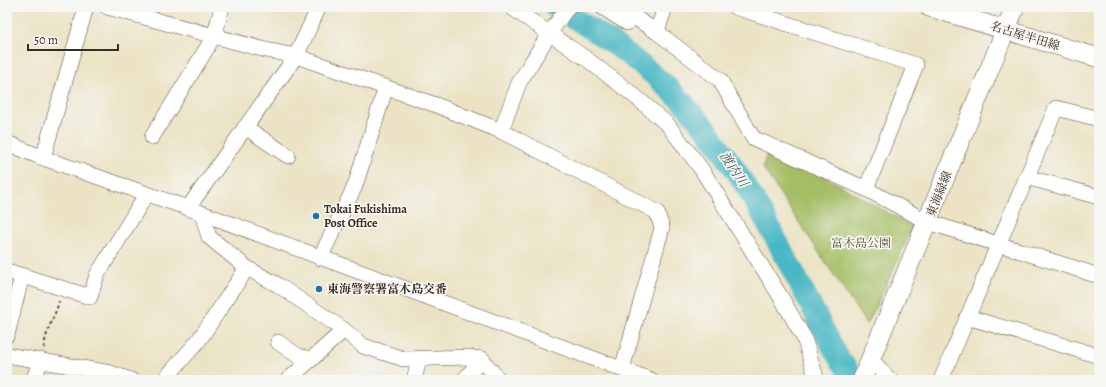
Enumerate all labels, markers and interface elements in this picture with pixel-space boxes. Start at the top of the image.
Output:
street label: 名古屋半田線 [988,18,1062,54]
scale bar [28,26,118,52]
text: 50 m [34,32,58,48]
water label: 渡内川 [716,148,753,192]
street label: 東海緑線 [923,169,955,219]
place label: Tokai Fukishima Post Office [324,201,407,231]
marker: Tokai Fukishima Post Office [311,211,321,221]
park label: 富木島公園 [831,235,891,251]
place label: 東海警察署富木島交番 [327,281,447,297]
marker: 東海警察署富木島交番 [314,284,324,294]

